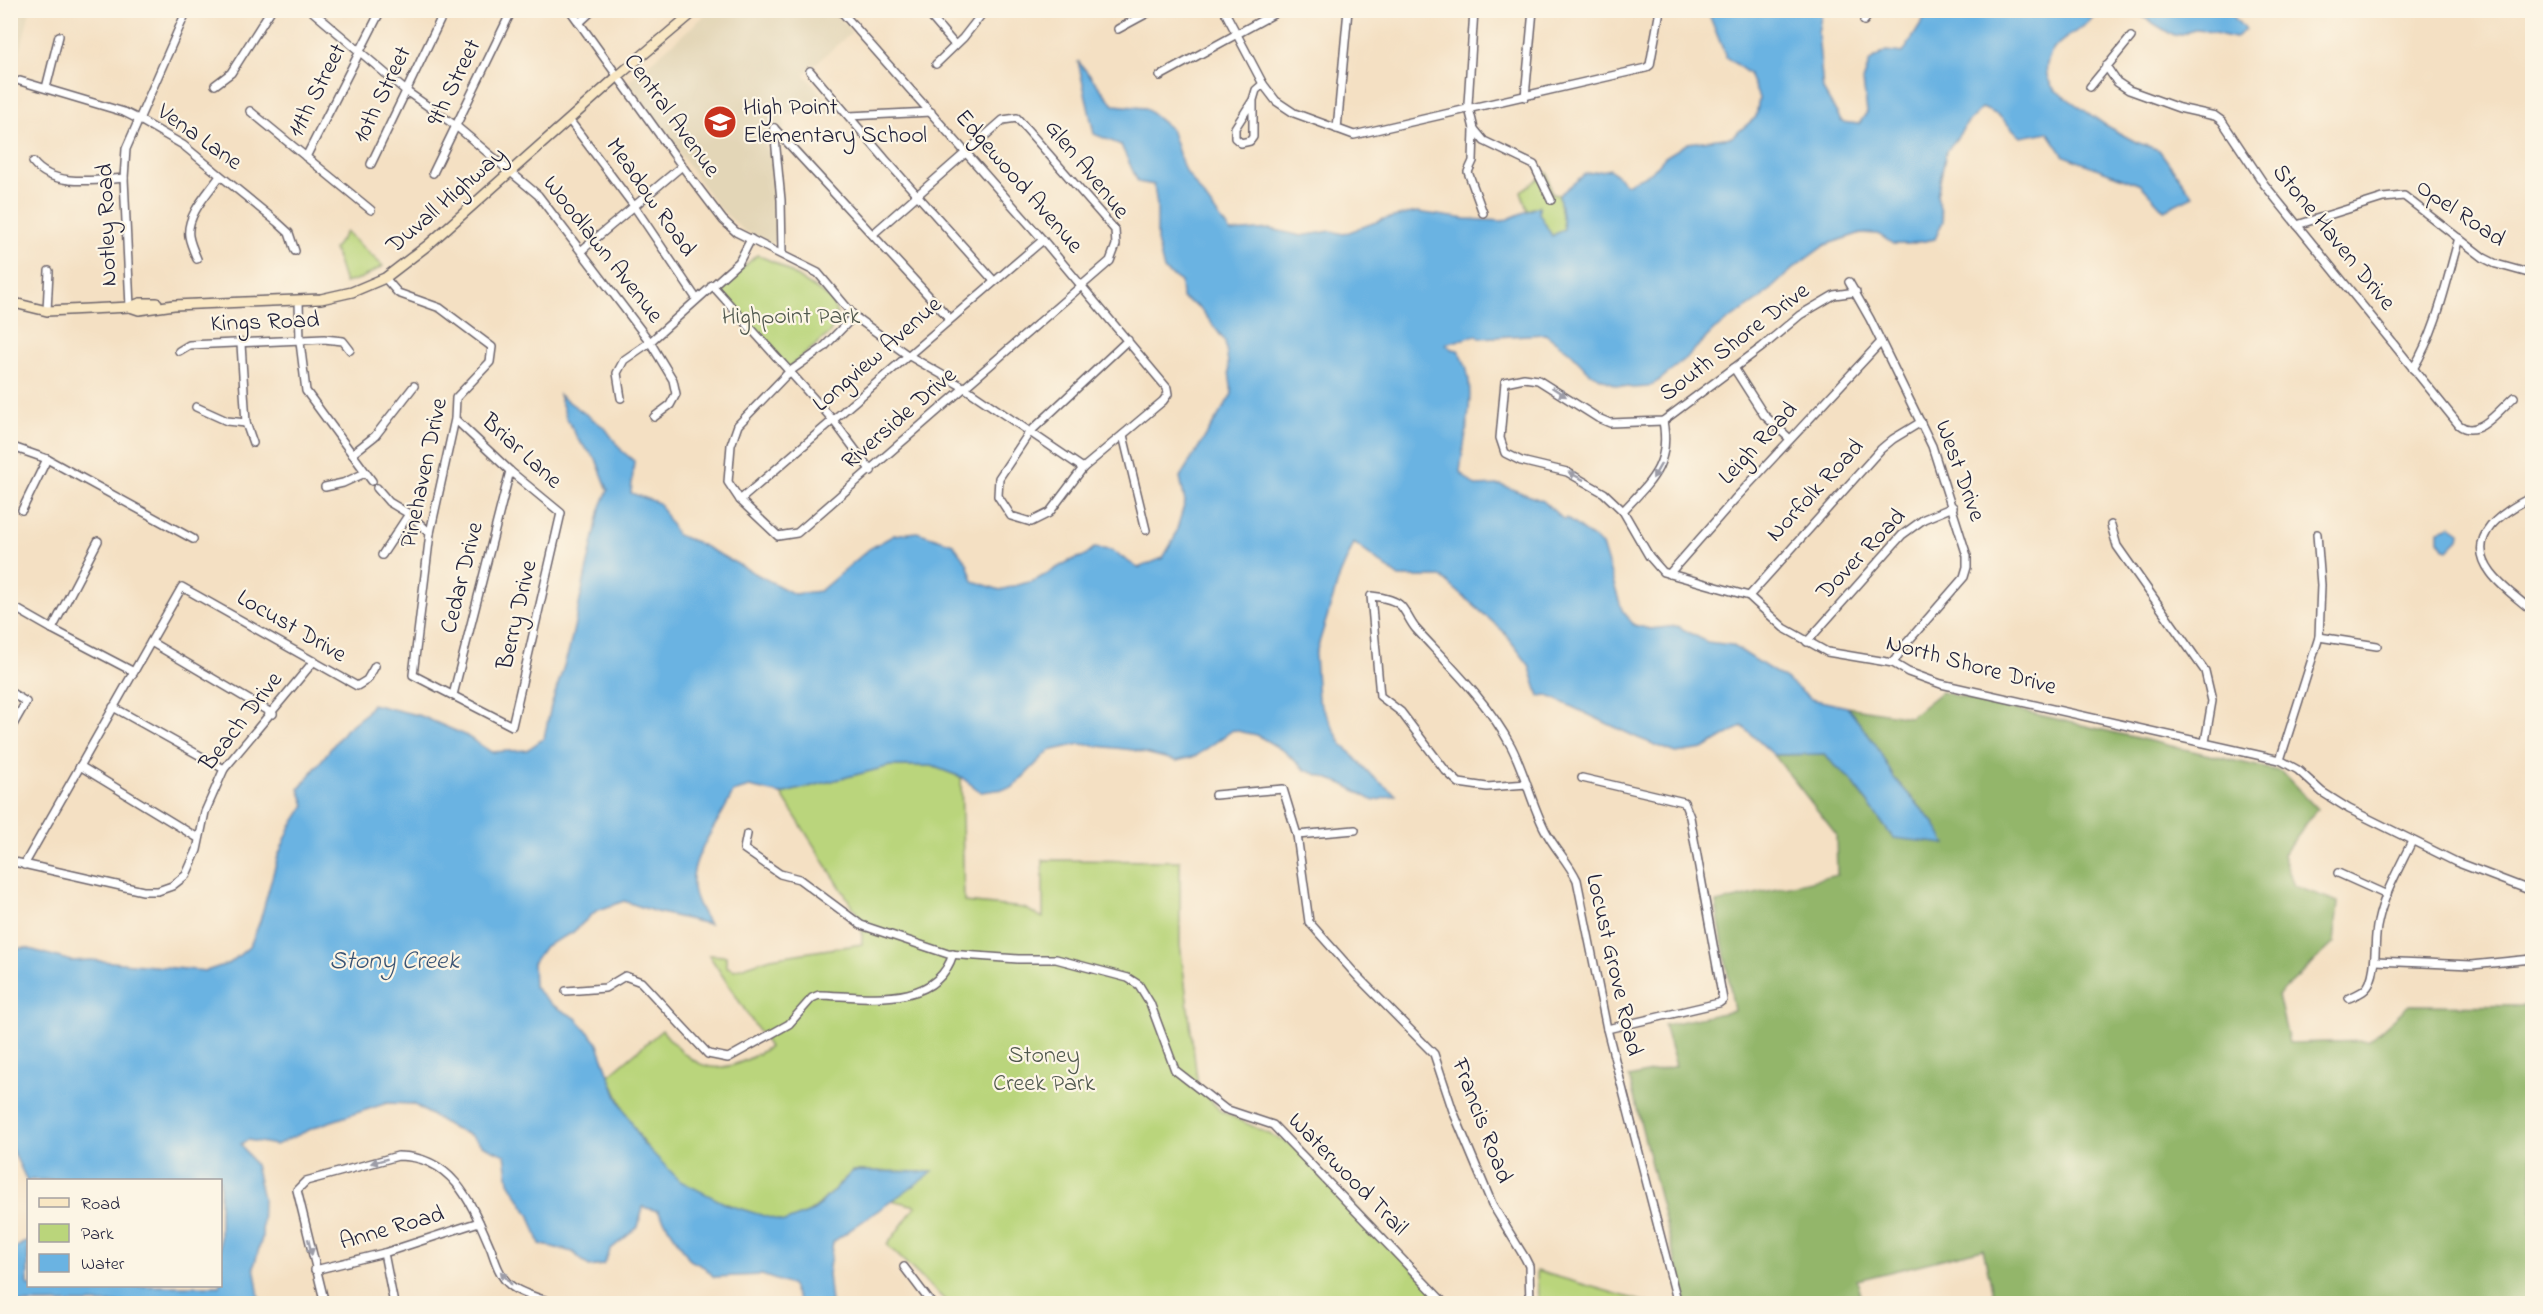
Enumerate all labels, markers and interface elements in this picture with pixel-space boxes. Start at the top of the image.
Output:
street label: 9th Street [419,33,491,133]
street label: 11th Street [279,38,357,144]
street label: 10th Street [344,41,422,149]
street label: Central Avenue [614,47,728,186]
place label: High Point Elementary School [743,91,927,155]
street label: Vena Lane [148,95,249,180]
street label: Edgewood Avenue [945,102,1091,262]
school or university icon: High Point Elementary School [702,104,738,140]
street label: Glen Avenue [1035,113,1137,228]
street label: Meadow Road [596,131,704,265]
street label: Duvall Highway [378,139,515,265]
street label: Stone Haven Drive [2263,157,2403,319]
street label: Notley Road [88,162,129,287]
street label: Woodlawn Avenue [533,169,671,332]
street label: Opel Road [2408,171,2512,257]
street label: South Shore Drive [1652,275,1818,411]
street label: Longview Avenue [805,289,951,421]
park label: Highpoint Park [722,300,861,335]
street label: Kings Road [210,304,321,342]
street label: Riverside Drive [835,359,965,479]
one-way arrow [1551,387,1567,398]
street label: Leigh Road [1711,394,1807,494]
street label: Pinehaven Drive [392,395,458,551]
street label: Briar Lane [472,405,570,498]
street label: West Drive [1924,415,1994,527]
street label: Norfolk Road [1759,431,1874,551]
one-way arrow [1652,463,1662,480]
one-way arrow [1568,472,1585,481]
street label: Dover Road [1808,501,1915,610]
street label: Cedar Drive [432,518,494,638]
street label: Berry Drive [488,557,549,674]
street label: Locust Drive [229,581,353,673]
street label: North Shore Drive [1882,626,2060,706]
street label: Beach Drive [191,665,292,780]
street label: Locust Grove Road [1575,871,1651,1060]
water label: Stony Creek [329,943,460,981]
park label: Stoney Creek Park [993,1039,1095,1102]
street label: Francis Road [1441,1053,1521,1189]
street label: Waterwood Trail [1279,1105,1415,1245]
one-way arrow [370,1156,388,1166]
legend [27,1179,222,1287]
text: Road [81,1192,120,1218]
street label: Anne Road [336,1197,449,1261]
text: Park [81,1222,114,1248]
one-way arrow [306,1238,315,1257]
text: Water [81,1252,125,1278]
one-way arrow [500,1270,513,1286]

